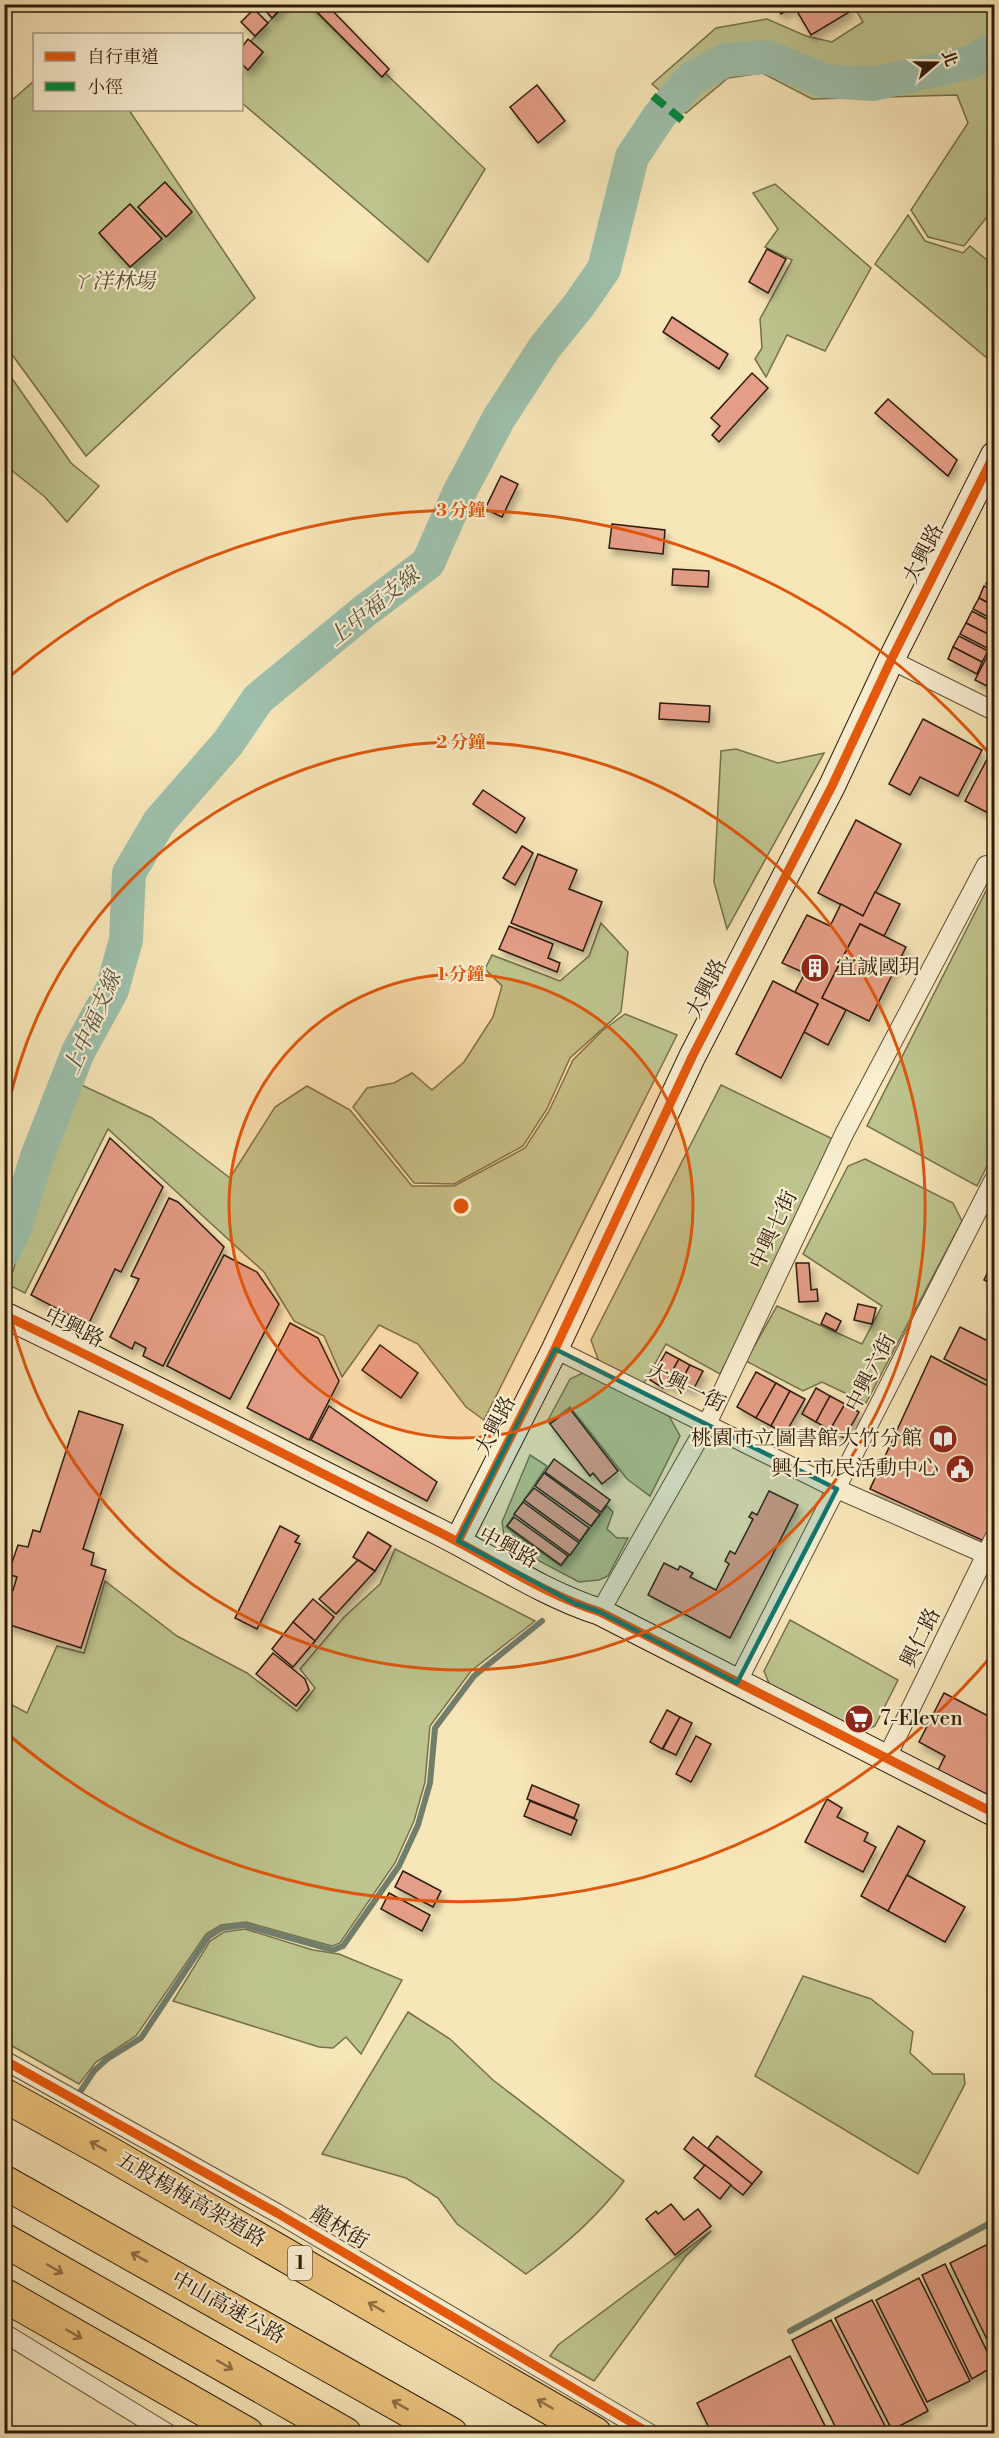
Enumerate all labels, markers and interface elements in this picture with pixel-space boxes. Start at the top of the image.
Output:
legend [33,33,243,111]
north arrow [906,33,966,93]
text: 自行車道 [87,46,159,69]
text: 北 [937,47,961,69]
text: 小徑 [87,76,123,99]
park label: ㄚ洋林場 [71,269,157,295]
text: 3 分鐘 [436,499,486,522]
street label: 大興路 [898,520,950,588]
water label: 上中福支線 [323,561,427,652]
text: 2 分鐘 [436,731,486,754]
building icon: 宜誠國玥 [799,952,831,984]
street label: 大興路 [681,955,733,1023]
place label: 宜誠國玥 [836,955,920,981]
text: 1 分鐘 [437,963,485,986]
water label: 上中福支線 [58,965,129,1079]
street label: 中興七街 [744,1186,804,1274]
centre of rings [451,1196,471,1216]
street label: 中興路 [40,1303,108,1353]
street label: 中興六街 [840,1330,902,1416]
street label: 大興一街 [643,1358,729,1418]
street label: 大興路 [470,1392,522,1460]
library icon: 桃園市立圖書館大竹分館 [927,1423,959,1455]
place label: 桃園市立圖書館大竹分館 [691,1426,922,1452]
public building icon: 興仁市民活動中心 [944,1453,976,1485]
place label: 興仁市民活動中心 [771,1456,939,1482]
street label: 中興路 [474,1522,542,1574]
street label: 興仁路 [896,1604,946,1672]
supermarket icon: 7-Eleven [843,1703,875,1735]
place label: 7-Eleven [880,1706,963,1732]
one-way arrow [89,2140,107,2151]
street label: 五股楊梅高架道路 [112,2147,270,2253]
street label: 龍林街 [305,2201,373,2255]
road number: 1 [288,2246,312,2280]
one-way arrow [131,2251,148,2263]
one-way arrow [46,2264,64,2275]
street label: 中山高速公路 [167,2266,289,2350]
one-way arrow [368,2300,385,2312]
one-way arrow [64,2329,82,2340]
one-way arrow [216,2359,233,2371]
one-way arrow [536,2398,554,2409]
one-way arrow [392,2399,409,2411]

